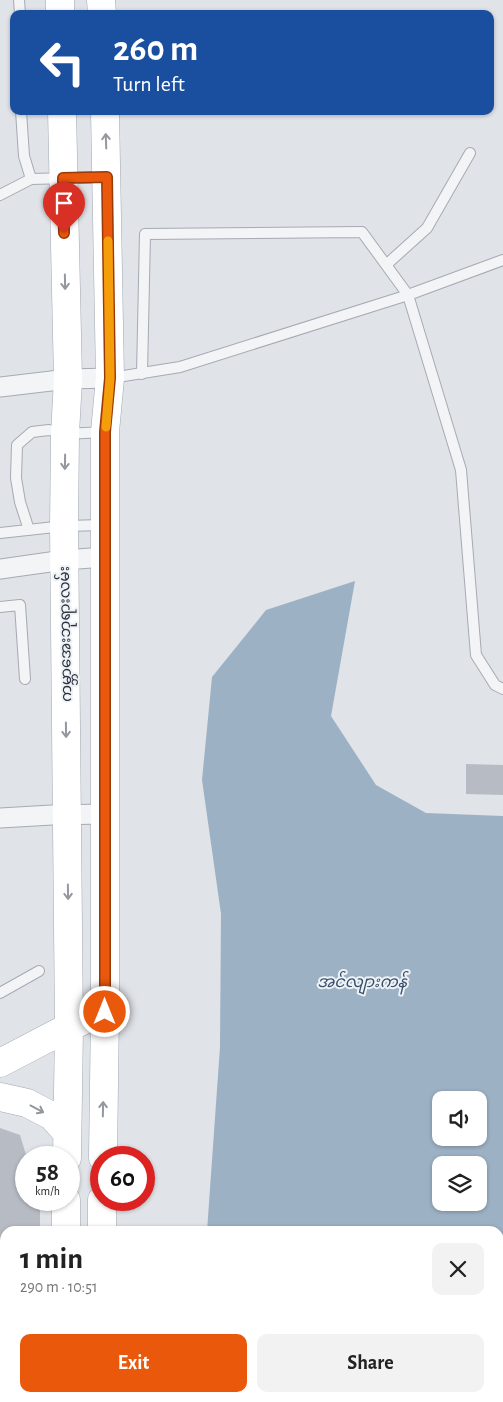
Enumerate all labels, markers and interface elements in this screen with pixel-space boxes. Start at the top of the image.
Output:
icon: left [30,30,95,95]
text: 260 m [113,32,198,67]
text: Turn left [113,73,185,95]
one-way arrow [101,133,110,149]
pin [43,182,85,233]
icon: arrive [50,189,78,217]
one-way arrow [60,274,70,290]
one-way arrow [60,454,69,470]
street label: ကမ္ဘာအေးဘုရားလမ်း [54,566,78,702]
one-way arrow [61,722,71,738]
one-way arrow [63,884,73,900]
water label: အင်လျားကန် [317,970,409,995]
position arrow [78,985,130,1037]
map controls [432,1091,487,1211]
button: sound [432,1091,487,1146]
one-way arrow [99,1101,108,1117]
one-way arrow [29,1105,44,1114]
speed limit sign: 60 [90,1146,155,1211]
button: layers [432,1156,487,1211]
text: 58 [36,1160,59,1185]
text: km/h [35,1185,60,1197]
button: close [432,1243,484,1295]
text: 1 min [20,1244,83,1274]
text: 290 m · 10:51 [20,1279,97,1295]
button: Exit [20,1334,247,1392]
button: Share [257,1334,484,1392]

